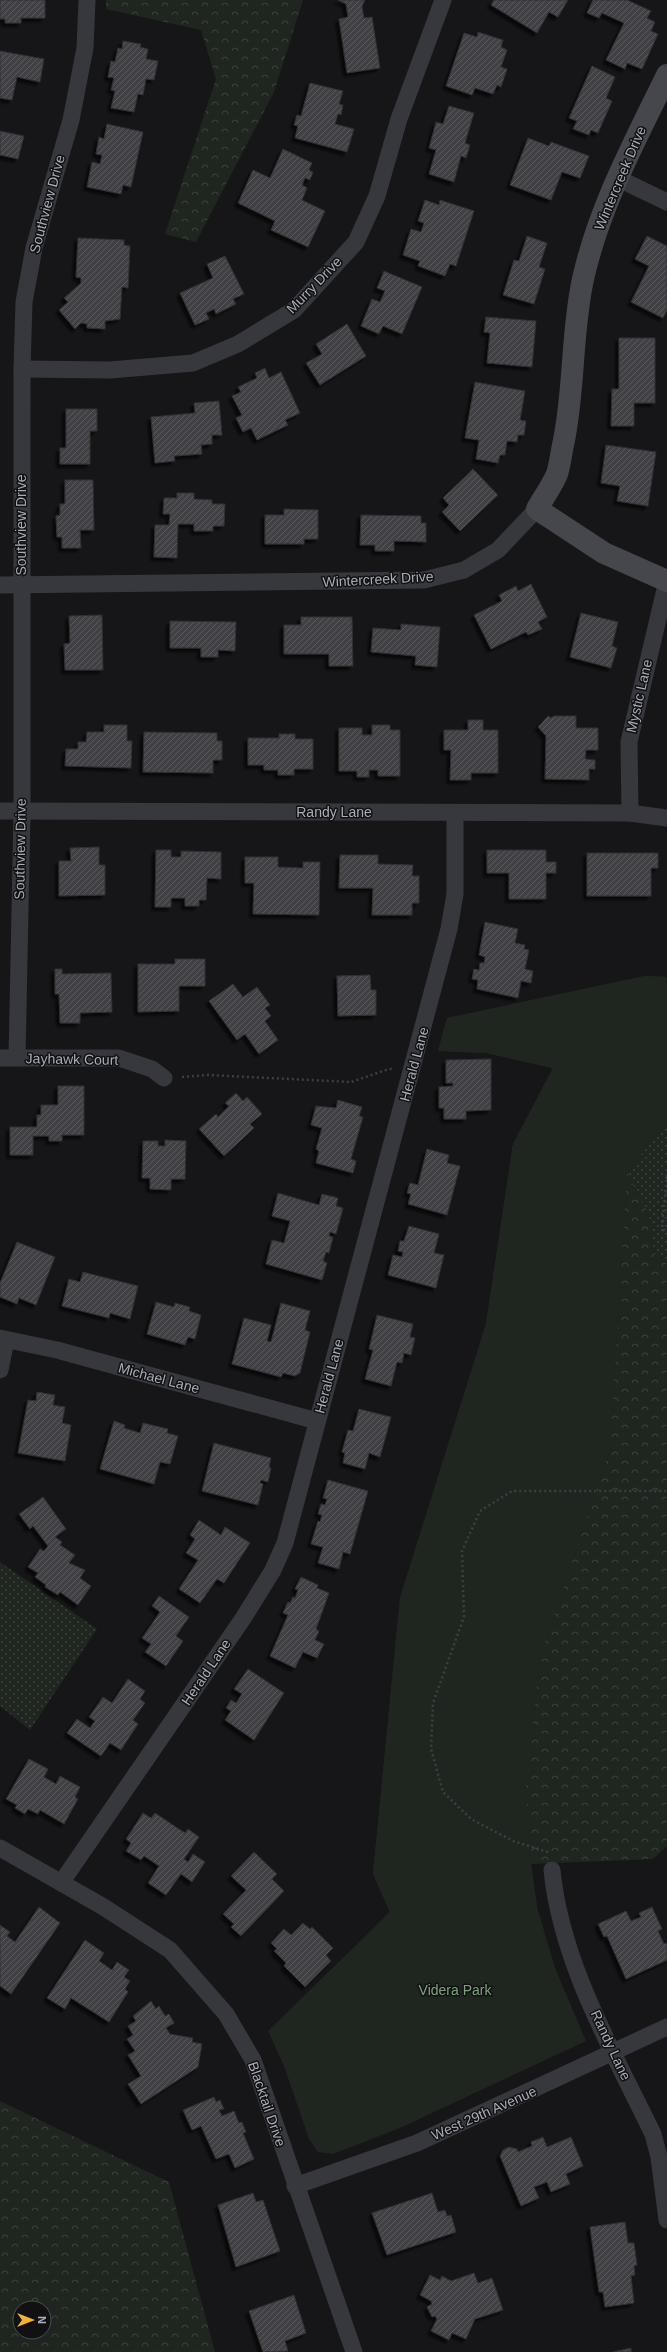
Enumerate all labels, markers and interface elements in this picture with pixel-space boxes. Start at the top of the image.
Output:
street label: Wintercreek Drive [591,123,649,232]
street label: Southview Drive [26,153,68,255]
street label: Murry Drive [283,253,345,317]
street label: Southview Drive [13,474,29,576]
street label: Wintercreek Drive [322,568,434,590]
street label: Mystic Lane [623,658,655,734]
street label: Southview Drive [11,798,29,900]
street label: Randy Lane [296,804,372,820]
street label: Herald Lane [396,1025,432,1103]
street label: Jayhawk Court [26,1050,119,1068]
street label: Herald Lane [311,1337,347,1415]
street label: Michael Lane [117,1359,201,1397]
street label: Herald Lane [178,1636,234,1708]
park label: Videra Park [419,1982,492,1998]
street label: Randy Lane [588,2007,634,2083]
street label: Blacktail Drive [245,2059,289,2149]
street label: West 29th Avenue [429,2083,539,2143]
north arrow [12,2300,52,2340]
text: N [36,2316,48,2324]

